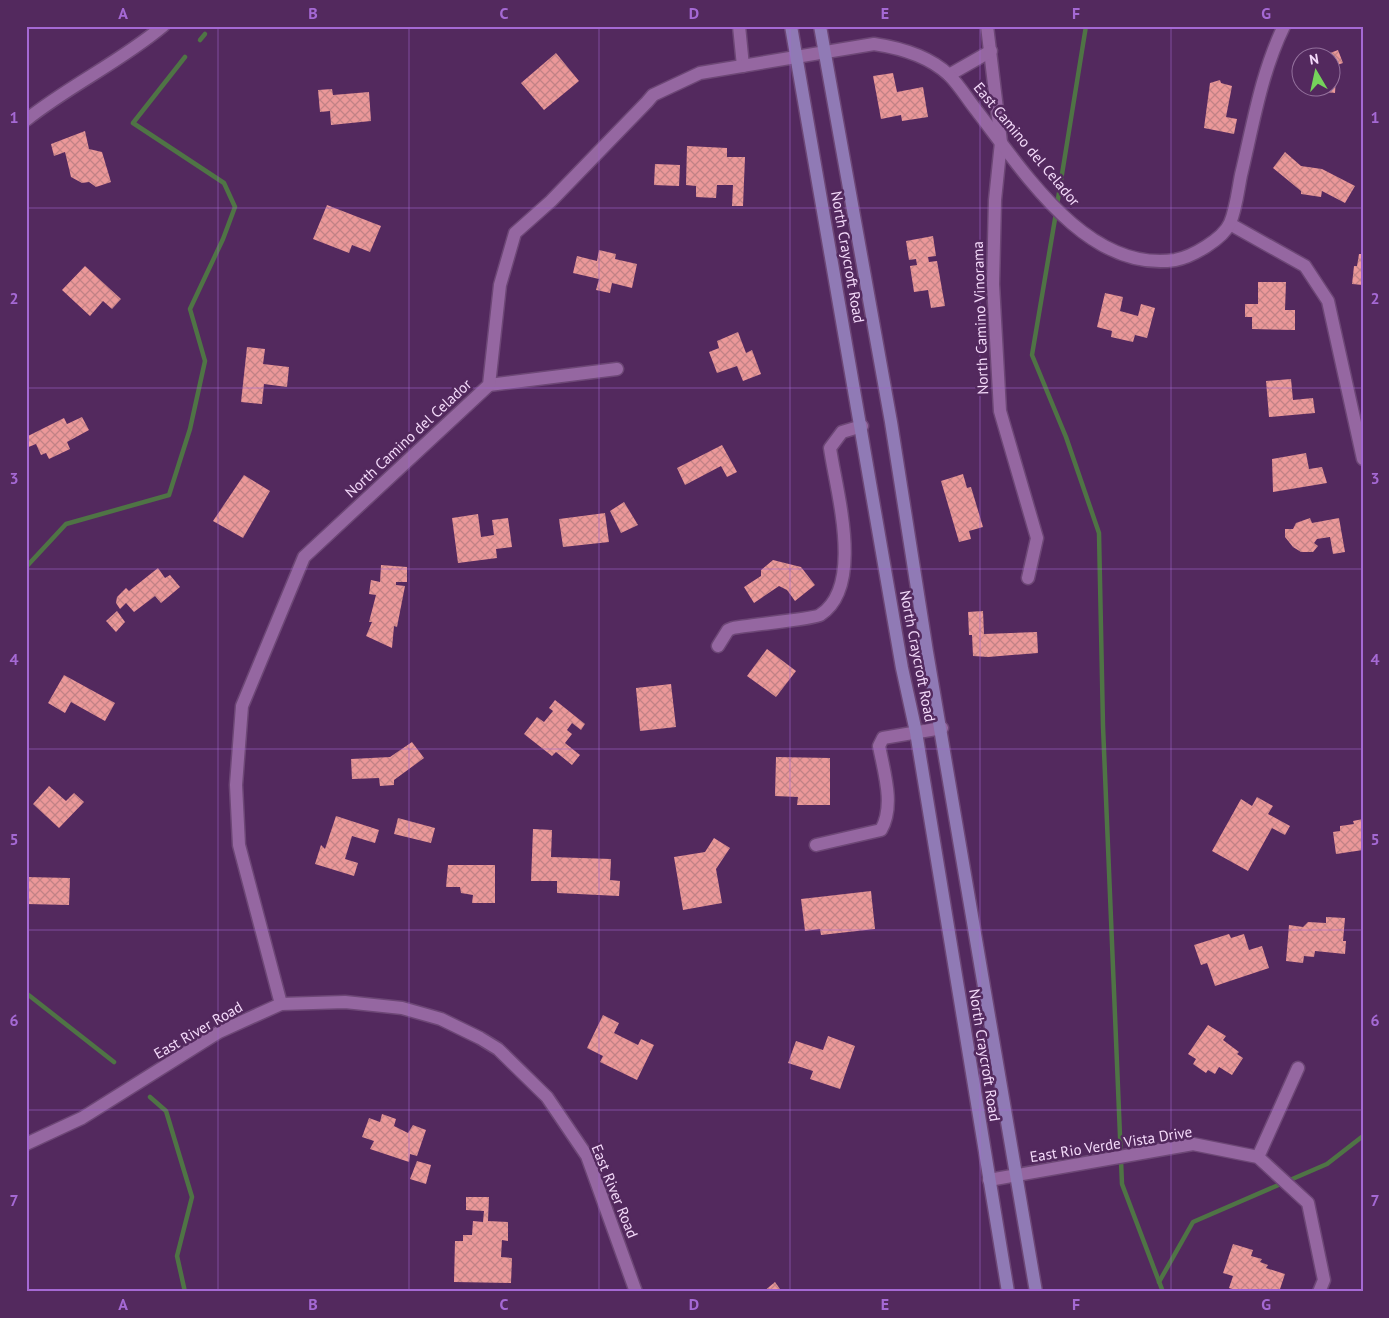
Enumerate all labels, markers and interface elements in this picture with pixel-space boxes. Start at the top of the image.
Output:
text: A [118,3,128,23]
text: B [308,3,318,23]
text: C [500,3,509,23]
text: D [689,3,699,23]
text: E [881,3,889,23]
text: F [1072,3,1080,23]
text: G [1261,3,1271,23]
north arrow [1292,48,1342,98]
text: N [1308,50,1320,69]
street label: East Camino del Celador [970,78,1084,210]
text: 1 [9,107,19,127]
text: 1 [1370,107,1380,127]
street label: North Craycroft Road [827,189,869,325]
street label: North Camino Vinorama [968,241,992,395]
text: 2 [9,288,19,308]
text: 2 [1370,288,1380,308]
street label: North Camino del Celador [341,374,475,502]
text: 3 [9,468,19,488]
text: 3 [1370,468,1380,488]
street label: North Craycroft Road [896,589,940,723]
text: 4 [9,649,19,669]
text: 4 [1370,649,1380,669]
text: 5 [9,829,19,849]
text: 5 [1370,829,1380,849]
street label: North Craycroft Road [965,987,1005,1123]
street label: East River Road [150,997,246,1063]
text: 6 [9,1010,19,1030]
text: 6 [1370,1010,1380,1030]
street label: East Rio Verde Vista Drive [1029,1122,1193,1166]
street label: East River Road [588,1141,642,1241]
text: 7 [9,1190,19,1210]
text: 7 [1370,1190,1380,1210]
text: A [118,1294,128,1314]
text: B [308,1294,318,1314]
text: C [500,1294,509,1314]
text: D [689,1294,699,1314]
text: E [881,1294,889,1314]
text: F [1072,1294,1080,1314]
text: G [1261,1294,1271,1314]

